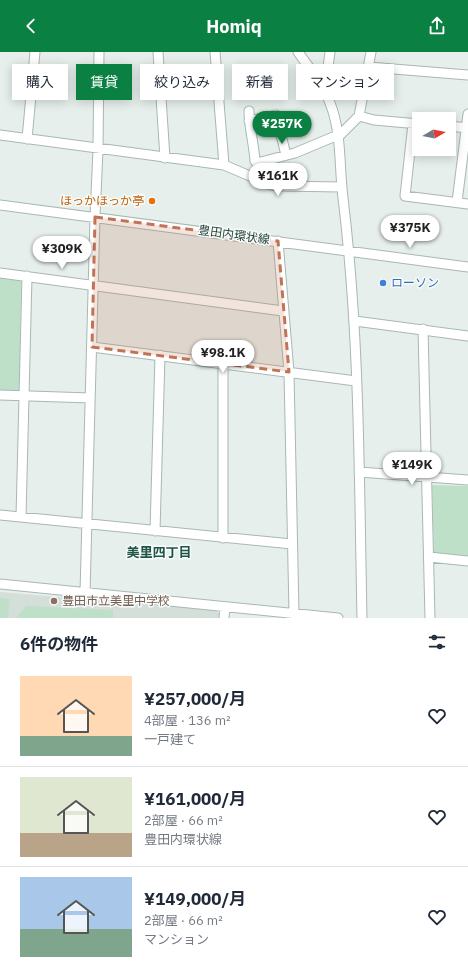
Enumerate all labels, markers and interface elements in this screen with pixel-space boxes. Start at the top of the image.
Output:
icon: back [20,15,42,37]
text: Homiq [206,15,262,38]
icon: share [426,15,448,37]
chip: 購入 [12,64,68,100]
chip: 賃貸 [76,64,132,100]
chip: 絞り込み [140,64,224,100]
chip: 新着 [232,64,288,100]
chip: マンション [296,64,394,100]
pin: ¥257K [254,111,310,145]
north arrow [412,112,456,156]
map controls [412,112,456,156]
text: ¥257K [262,115,302,132]
pin: ¥161K [250,163,306,197]
text: ¥161K [258,167,298,184]
place label: ほっかほっか亭 [60,193,144,208]
marker: ほっかほっか亭 [147,196,157,206]
pin: ¥375K [382,215,438,249]
text: ¥375K [390,219,430,236]
street label: 豊田内環状線 [197,222,271,247]
pin: ¥309K [34,236,90,270]
text: ¥309K [42,240,82,257]
place label: ローソン [391,275,439,290]
marker: ローソン [378,278,388,288]
pin: ¥98.1K [190,340,256,374]
text: ¥98.1K [201,344,245,361]
pin: ¥149K [384,452,440,486]
text: ¥149K [392,456,432,473]
district label: 美里四丁目 [126,544,192,561]
place label: 豊田市立美里中学校 [62,593,170,608]
marker: 豊田市立美里中学校 [49,596,59,606]
icon: filters [426,631,448,653]
text: 6件の物件 [20,633,98,655]
text: ¥257,000/月 [144,688,246,710]
icon: home [52,692,100,740]
icon: heart [426,705,448,727]
text: 4部屋 · 136 m² [144,712,231,729]
text: 一戸建て [144,731,196,748]
text: ¥161,000/月 [144,788,246,810]
icon: home [52,793,100,841]
icon: heart [426,806,448,828]
text: 2部屋 · 66 m² [144,812,223,829]
text: 豊田内環状線 [144,831,222,848]
text: ¥149,000/月 [144,888,246,910]
icon: home [52,893,100,941]
icon: heart [426,906,448,928]
text: 2部屋 · 66 m² [144,912,223,929]
text: マンション [144,931,209,948]

